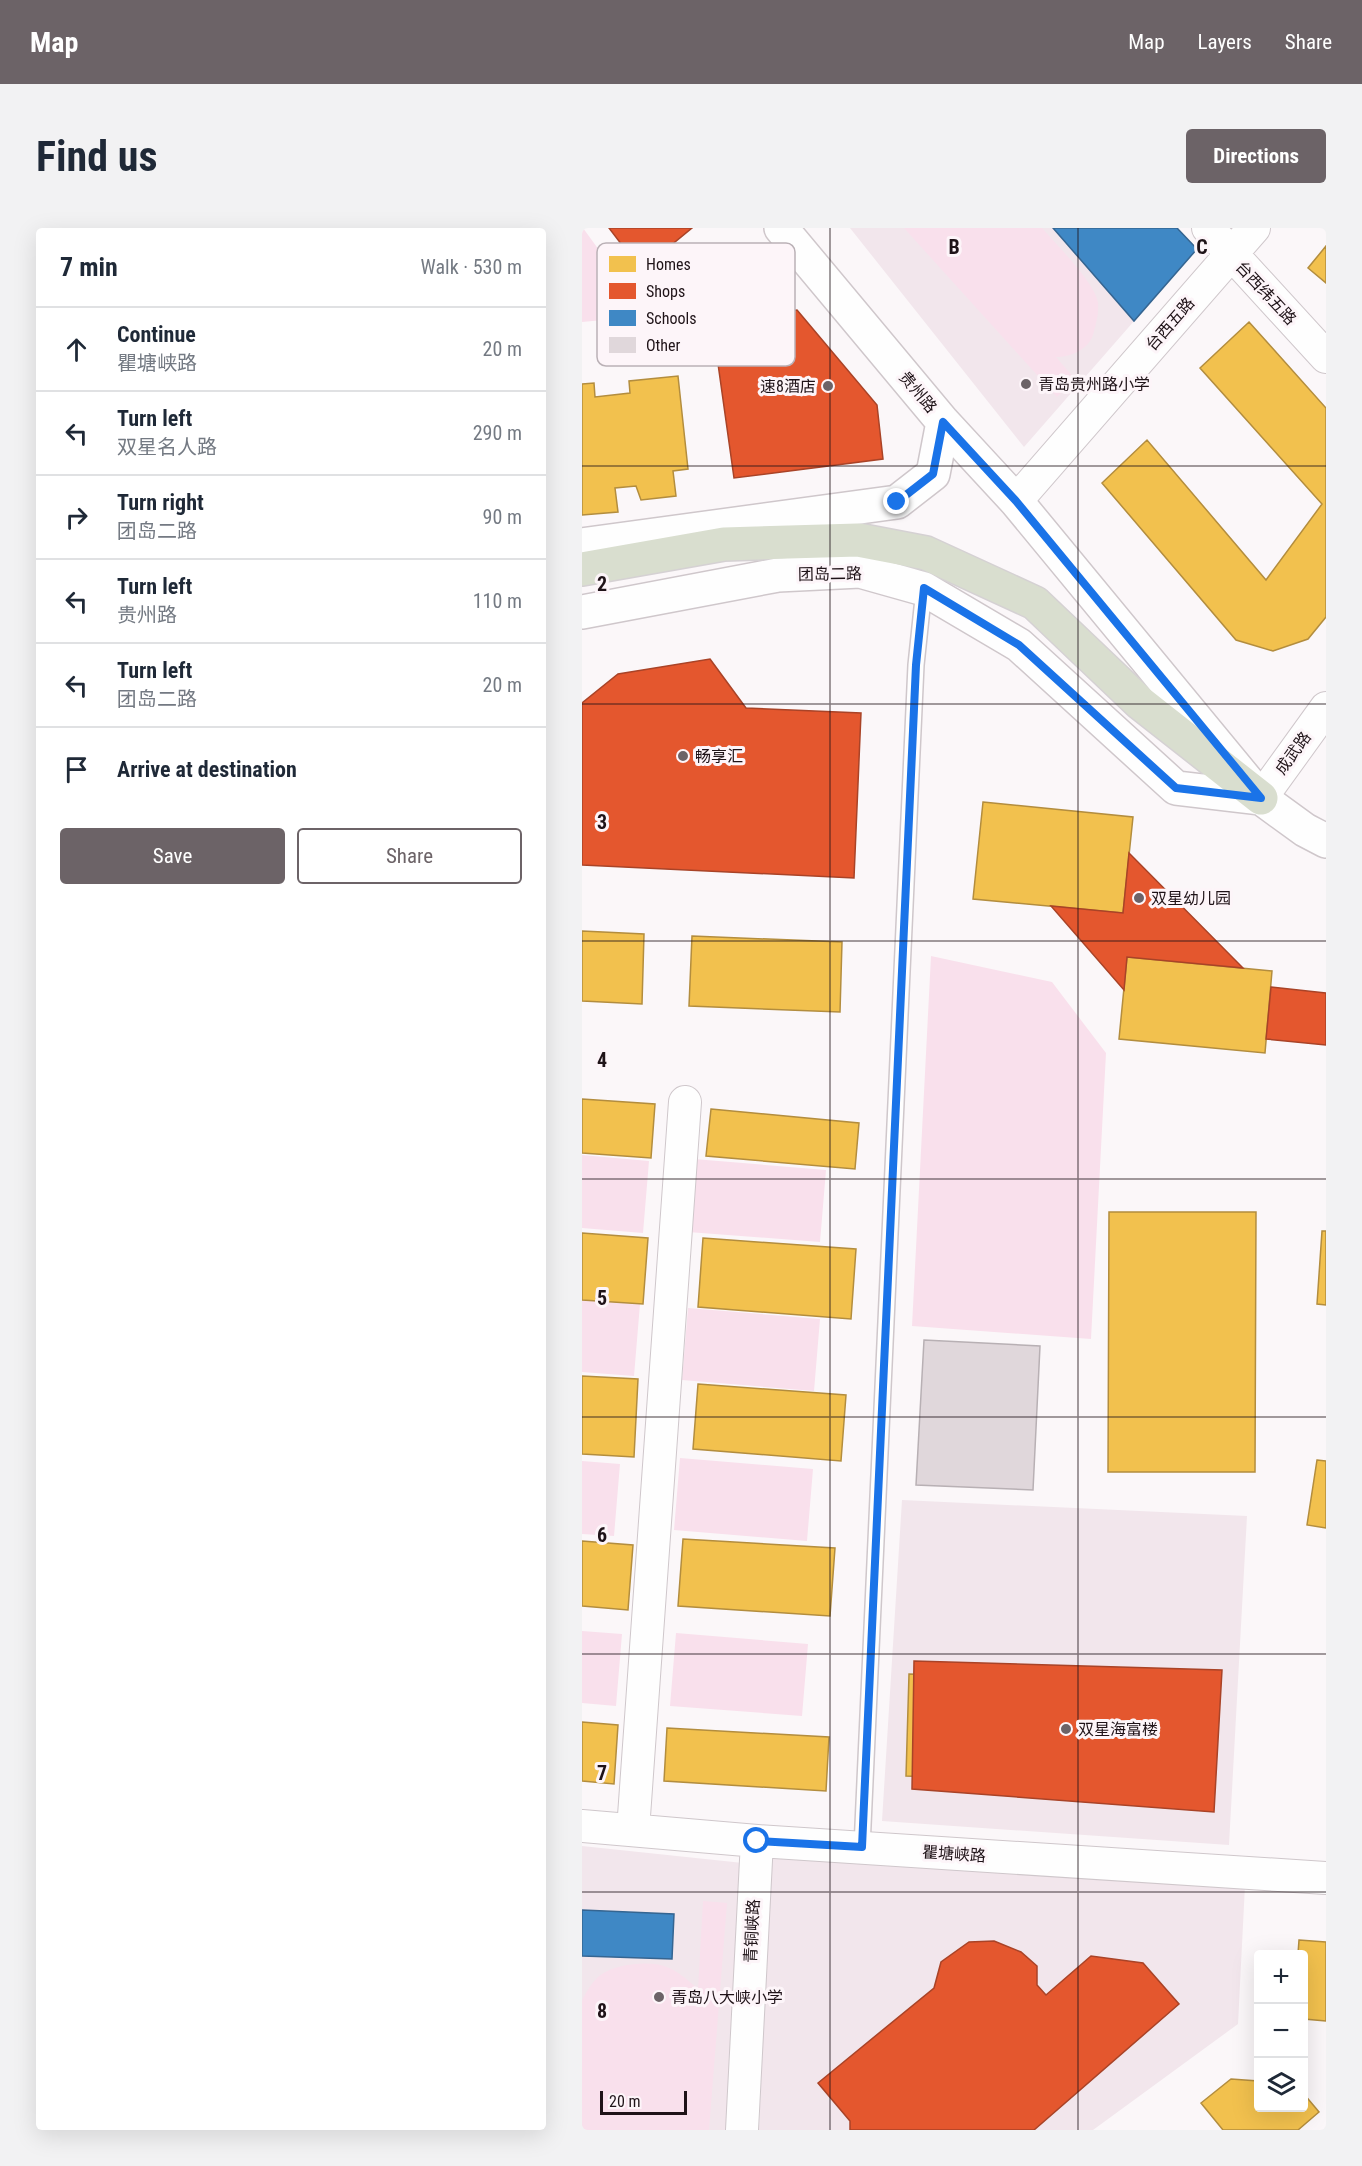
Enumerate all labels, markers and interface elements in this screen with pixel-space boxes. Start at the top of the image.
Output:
text: Map [30,26,78,59]
text: Map [1128,30,1165,54]
text: Layers [1198,30,1252,54]
text: Share [1285,30,1332,54]
button: Directions [1186,129,1326,183]
text: Find us [36,132,157,181]
text: B [948,235,960,259]
text: C [1196,235,1208,259]
legend [597,243,795,366]
text: 7 min [60,252,118,282]
text: Walk · 530 m [421,255,522,279]
text: Homes [646,255,691,274]
street label: 台西纬五路 [1232,257,1300,329]
text: Shops [646,282,685,301]
street label: 台西五路 [1142,294,1198,354]
text: Schools [646,309,696,328]
text: Continue [117,322,196,347]
icon: ahead [60,333,93,366]
text: Other [646,336,681,355]
text: 20 m [483,337,522,361]
text: 瞿塘峡路 [117,351,197,375]
street label: 贵州路 [895,368,941,416]
place label: 青岛贵州路小学 [1038,375,1150,394]
place label: 速8酒店 [760,377,816,396]
marker: 青岛贵州路小学 [1019,377,1033,391]
marker: 速8酒店 [821,379,835,393]
text: Turn left [117,406,192,431]
icon: left [60,417,93,450]
text: 290 m [473,421,522,445]
text: 双星名人路 [117,435,217,459]
route end [883,488,909,514]
text: Turn right [117,490,204,515]
icon: right [60,501,93,534]
text: 90 m [483,505,522,529]
text: 团岛二路 [117,519,197,543]
street label: 团岛二路 [798,564,862,584]
text: 2 [597,572,607,596]
text: Turn left [117,574,192,599]
icon: left [60,585,93,618]
text: 110 m [473,589,522,613]
text: 贵州路 [117,603,177,627]
text: Turn left [117,658,192,683]
icon: left [60,669,93,702]
text: 20 m [483,673,522,697]
text: 团岛二路 [117,687,197,711]
street label: 成武路 [1271,728,1315,778]
place label: 畅享汇 [695,747,743,766]
marker: 畅享汇 [676,749,690,763]
icon: arrive [60,753,93,786]
text: Arrive at destination [117,757,297,782]
text: 3 [597,810,607,834]
button: Save [60,828,285,884]
button: Share [297,828,522,884]
place label: 双星幼儿园 [1151,889,1231,908]
marker: 双星幼儿园 [1132,891,1146,905]
text: 4 [597,1048,607,1072]
text: 5 [597,1286,607,1310]
text: 6 [597,1523,607,1547]
place label: 双星海富楼 [1078,1720,1158,1739]
marker: 双星海富楼 [1059,1722,1073,1736]
text: 7 [597,1761,607,1785]
route start [743,1827,769,1853]
street label: 瞿塘峡路 [921,1842,987,1866]
street label: 青铜峡路 [741,1899,763,1963]
map controls [1254,1950,1308,2112]
button: + [1254,1950,1308,2004]
place label: 青岛八大峡小学 [671,1988,783,2007]
marker: 青岛八大峡小学 [652,1990,666,2004]
text: 8 [597,1999,607,2023]
button: − [1254,2004,1308,2058]
button: layers [1254,2058,1308,2112]
scale bar [600,2088,687,2116]
text: 20 m [609,2092,641,2111]

